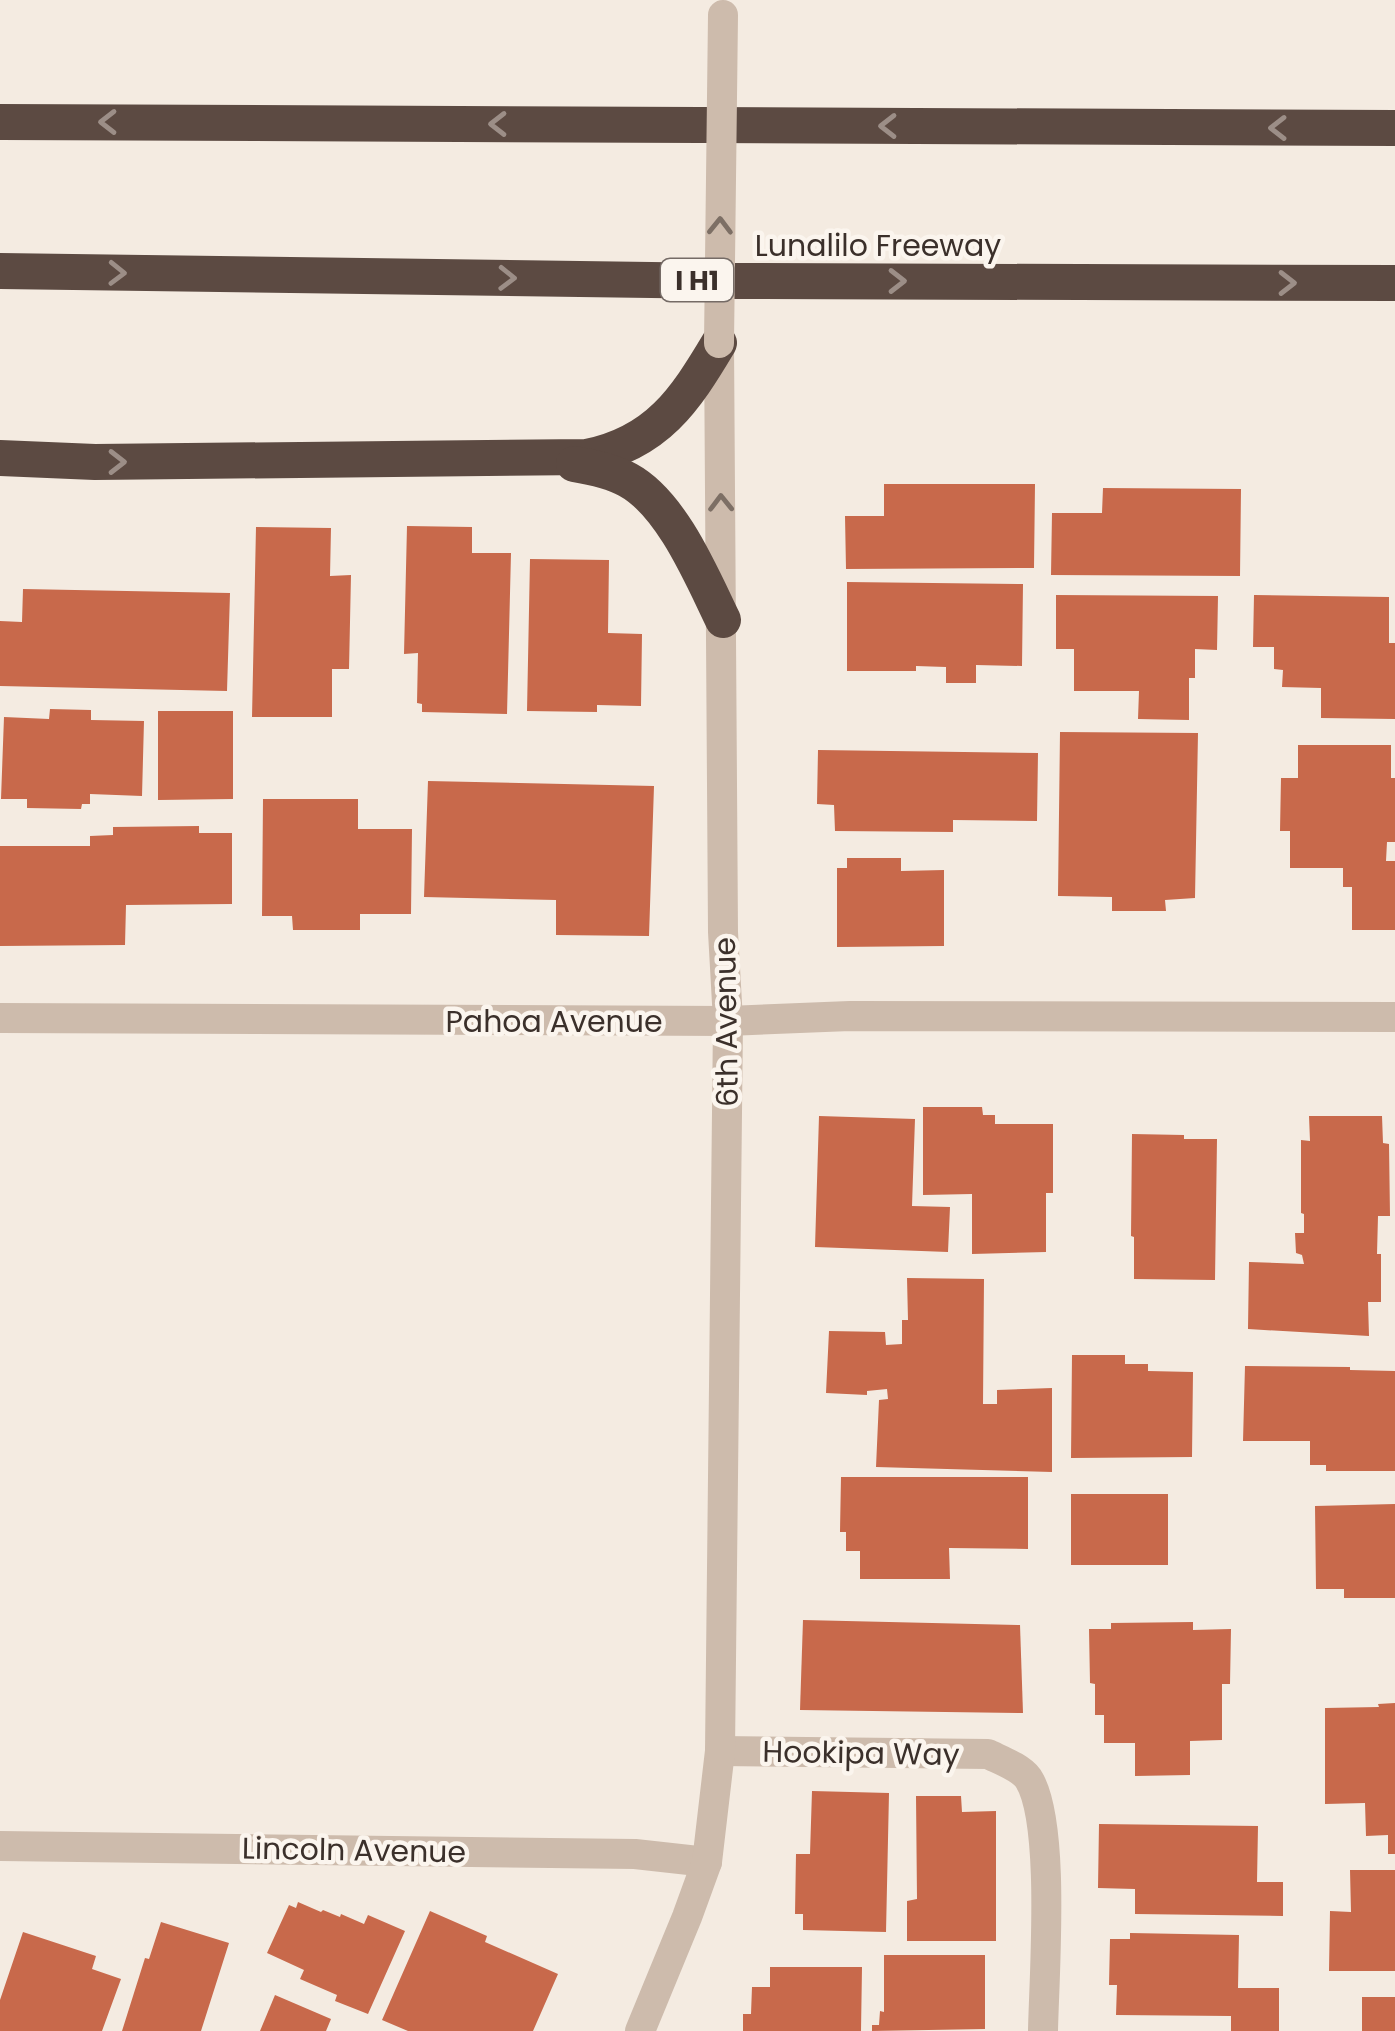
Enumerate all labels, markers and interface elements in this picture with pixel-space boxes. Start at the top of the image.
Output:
one-way arrow [98,109,116,135]
one-way arrow [488,111,506,137]
one-way arrow [878,113,896,139]
one-way arrow [1268,115,1286,141]
one-way arrow [707,216,733,235]
street label: Lunalilo Freeway [755,224,1001,267]
one-way arrow [108,259,127,285]
road number: I H1 [661,259,733,301]
one-way arrow [498,264,517,290]
one-way arrow [889,268,907,294]
one-way arrow [1279,270,1297,296]
one-way arrow [109,449,127,475]
one-way arrow [708,493,734,511]
street label: 6th Avenue [703,937,749,1107]
street label: Pahoa Avenue [446,1000,663,1043]
street label: Hookipa Way [762,1730,960,1776]
street label: Lincoln Avenue [242,1827,466,1873]

